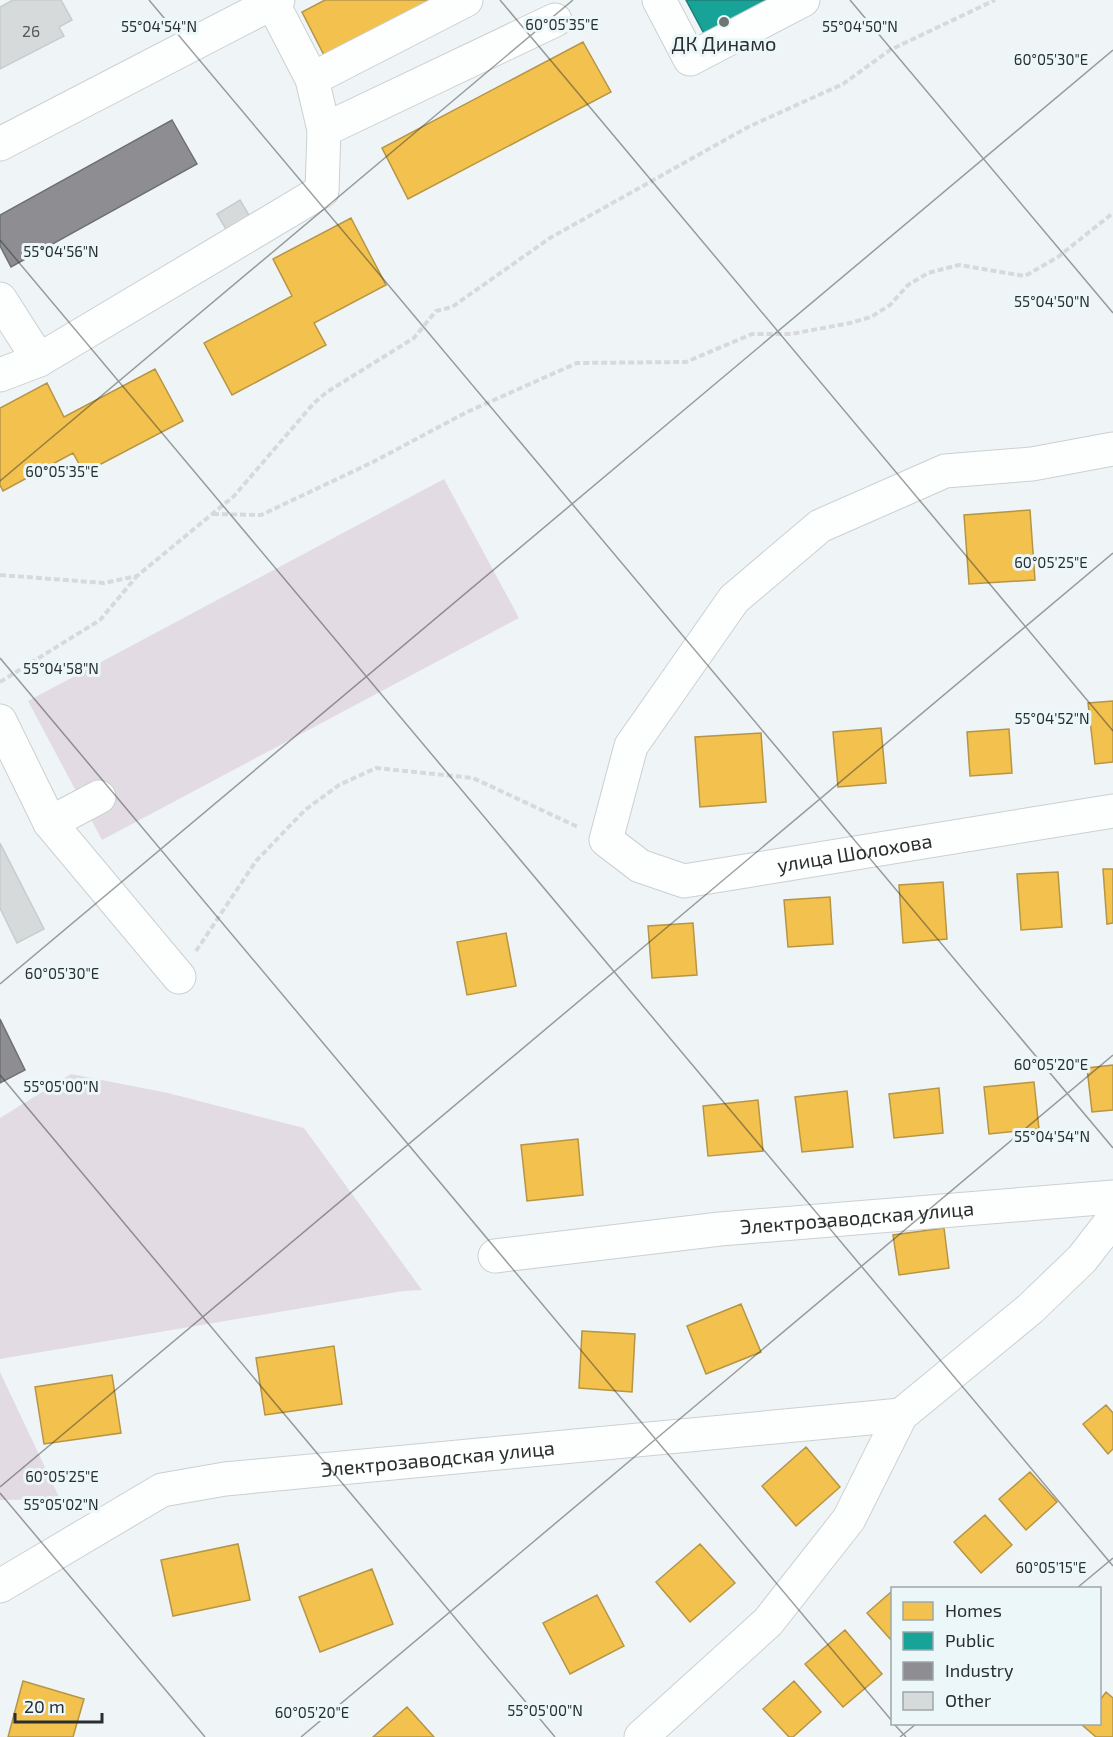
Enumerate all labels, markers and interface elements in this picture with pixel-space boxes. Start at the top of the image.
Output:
text: 60°05'35"E [525,15,599,33]
marker: ДК Динамо [717,15,731,29]
text: 55°04'54"N [121,17,197,35]
text: 55°04'50"N [822,17,898,35]
house number: 26 [22,21,40,40]
place label: ДК Динамо [672,31,776,55]
text: 60°05'30"E [1014,50,1088,68]
text: 55°04'56"N [23,242,99,260]
text: 55°04'50"N [1014,292,1090,310]
text: 60°05'35"E [25,462,99,480]
text: 60°05'25"E [1014,553,1088,571]
text: 55°04'58"N [23,659,99,677]
text: 55°04'52"N [1014,709,1090,727]
street label: улица Шолохова [775,828,934,878]
text: 60°05'30"E [25,964,99,982]
text: 60°05'20"E [1014,1055,1088,1073]
text: 55°05'00"N [23,1077,99,1095]
text: 55°04'54"N [1014,1127,1090,1145]
street label: Электрозаводская улица [739,1195,975,1238]
street label: Электрозаводская улица [320,1435,556,1481]
text: 60°05'25"E [25,1467,99,1485]
text: 55°05'02"N [23,1495,99,1513]
text: 60°05'15"E [1016,1558,1087,1576]
legend [891,1587,1101,1725]
text: Homes [945,1599,1002,1621]
text: Public [945,1629,995,1651]
text: Industry [945,1659,1014,1681]
scale bar [15,1686,102,1724]
text: Other [945,1689,991,1711]
text: 20 m [24,1695,65,1717]
text: 55°05'00"N [507,1701,583,1719]
text: 60°05'20"E [275,1703,349,1721]

